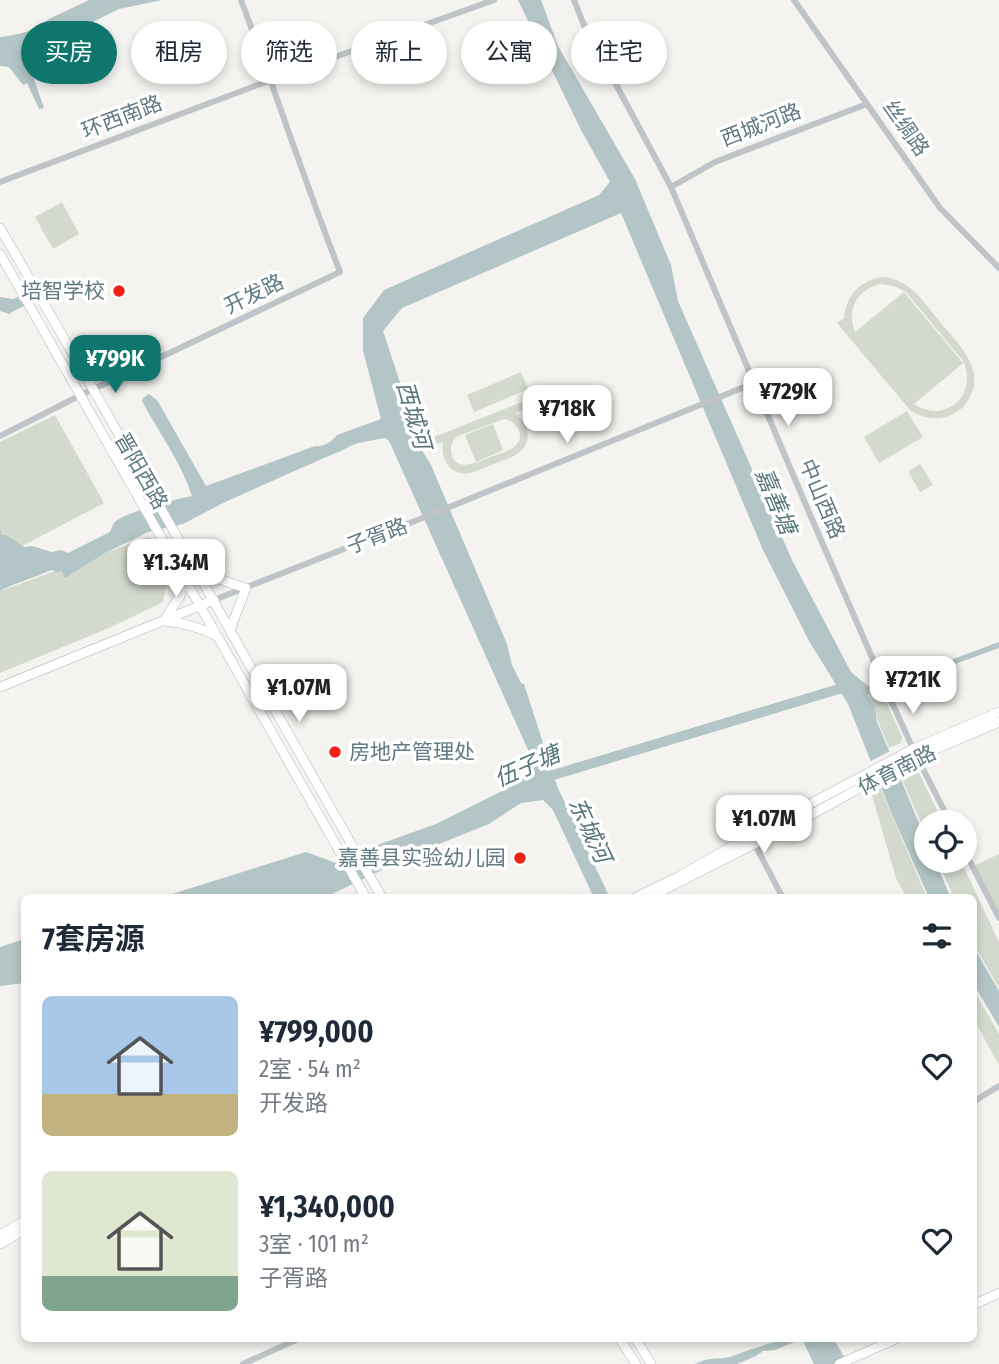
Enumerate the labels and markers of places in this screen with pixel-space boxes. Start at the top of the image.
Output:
place label: 培智学校 [21,278,105,304]
marker: 培智学校 [111,283,127,299]
pin: ¥799K [66,336,164,395]
pin: ¥729K [739,368,837,428]
pin: ¥718K [518,386,616,445]
pin: ¥1.34M [119,540,233,599]
pin: ¥721K [864,656,962,716]
pin: ¥1.07M [242,664,356,724]
place label: 房地产管理处 [349,739,475,765]
marker: 房地产管理处 [327,744,343,760]
pin: ¥1.07M [707,796,821,855]
place label: 嘉善县实验幼儿园 [338,845,506,871]
marker: 嘉善县实验幼儿园 [512,850,528,866]

